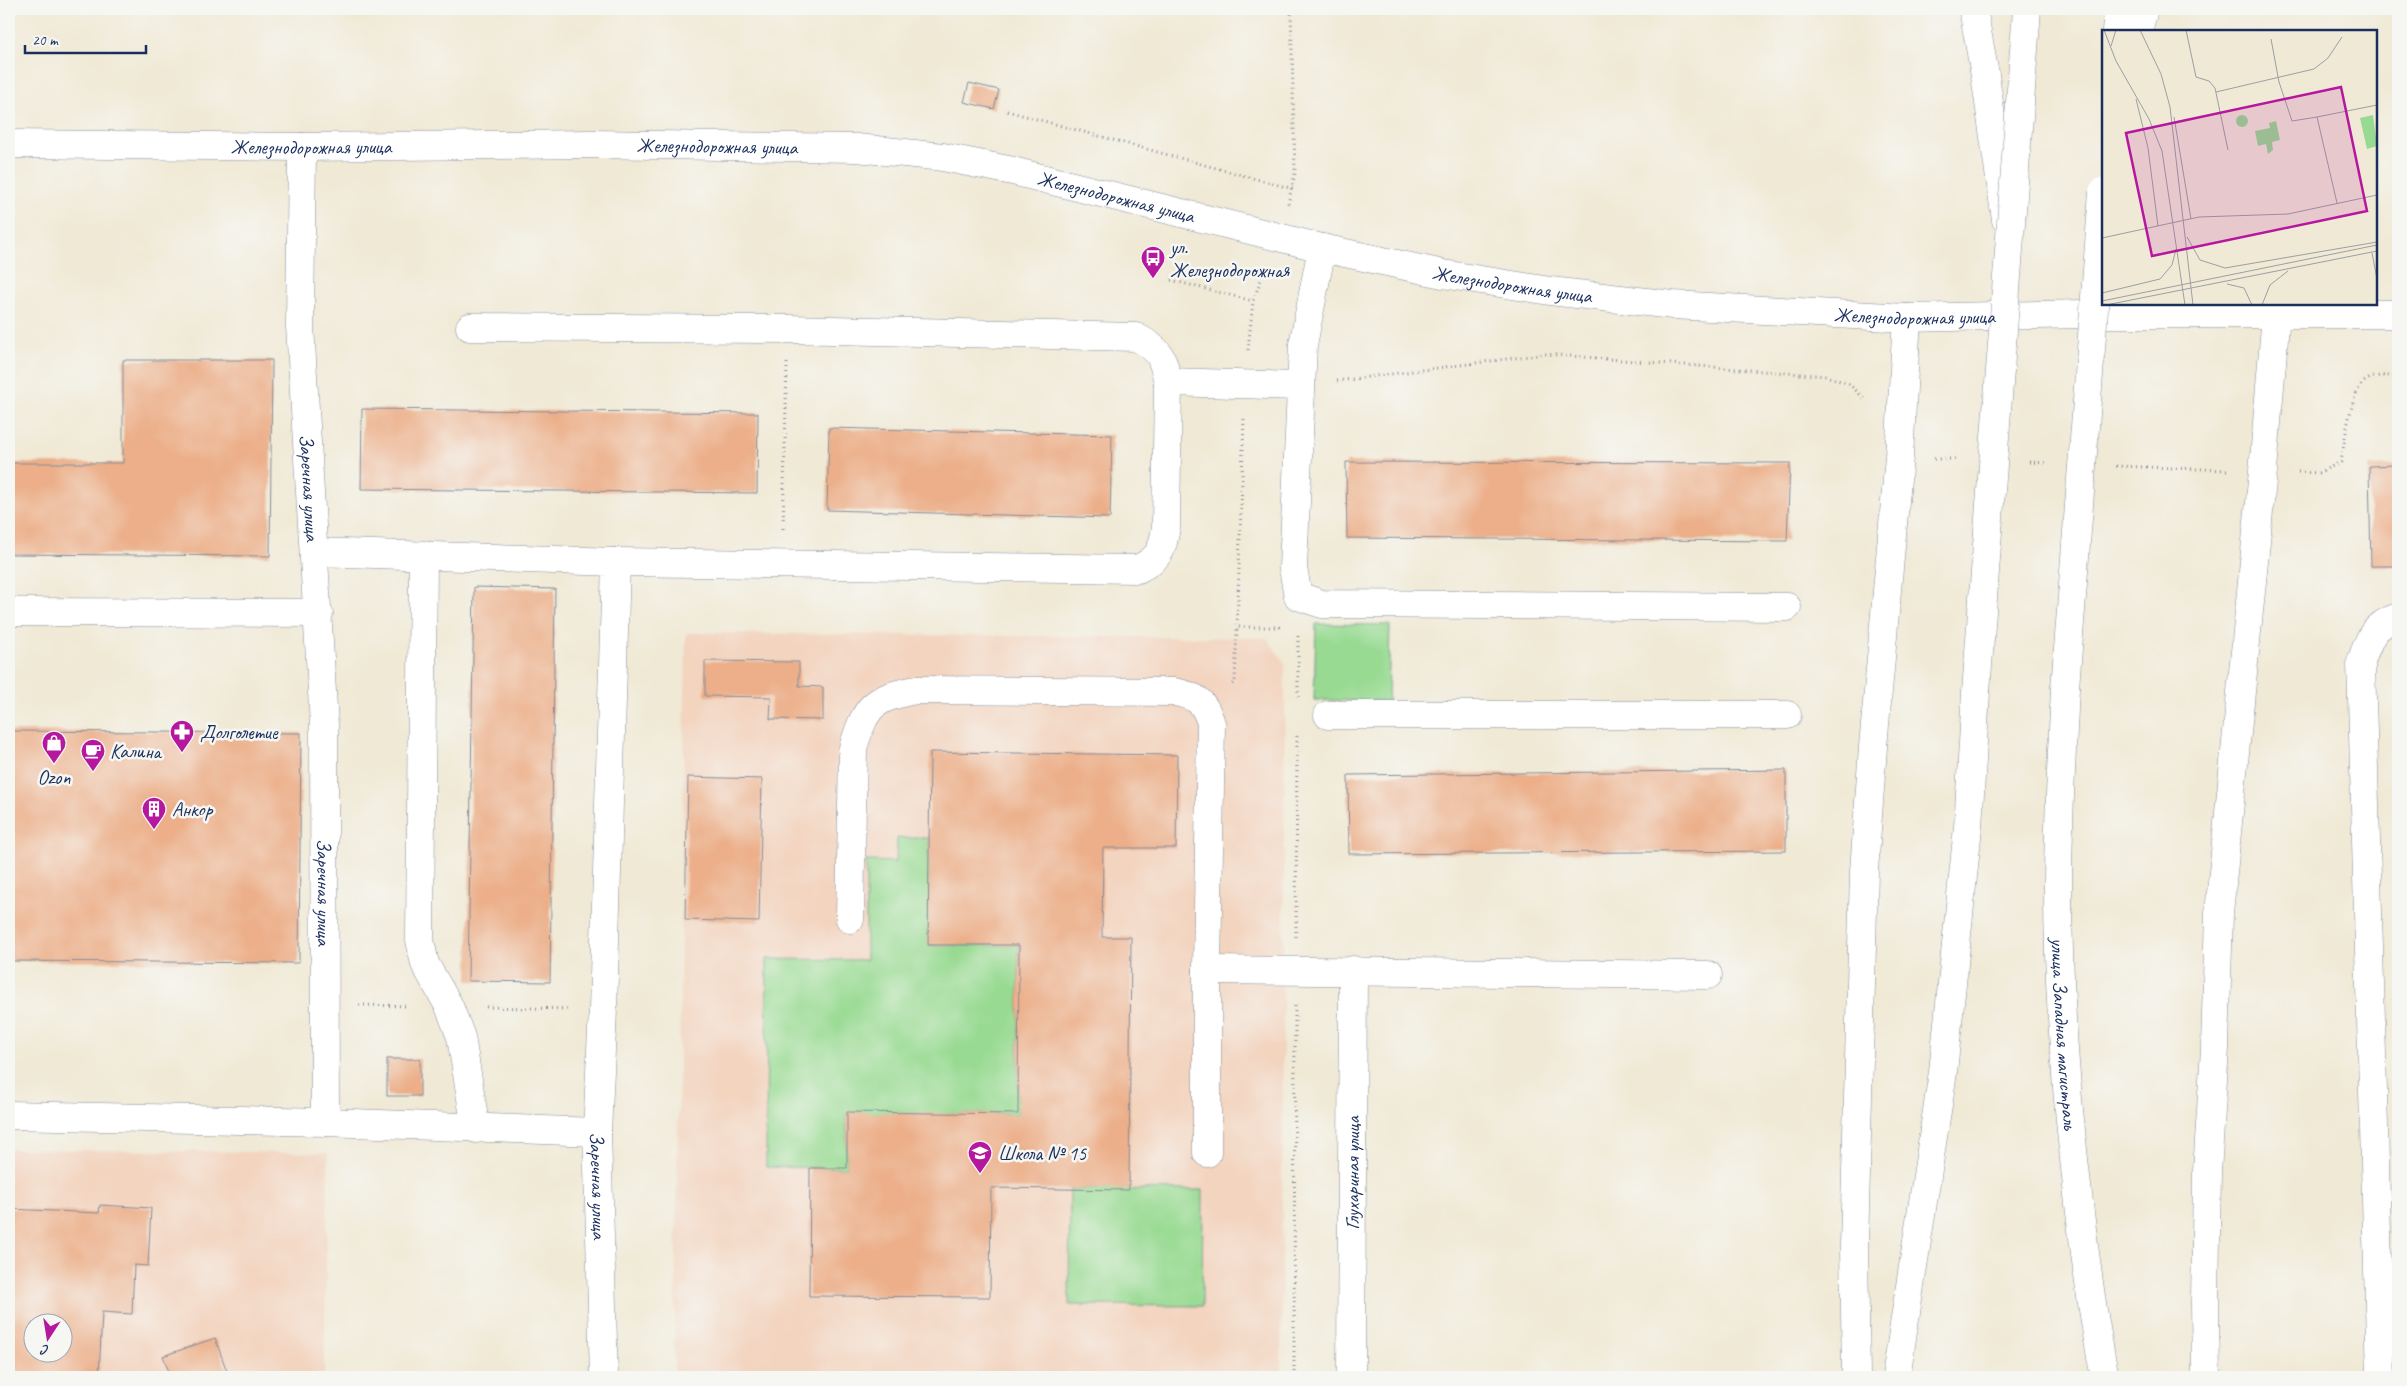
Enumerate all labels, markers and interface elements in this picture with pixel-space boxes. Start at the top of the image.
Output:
scale bar [25,22,146,54]
inset map [2102,30,2377,305]
text: 20 m [32,31,59,50]
street label: Железнодорожная улица [636,132,799,160]
street label: Железнодорожная улица [230,134,393,160]
street label: Железнодорожная улица [1035,165,1198,229]
place label: ул. Железнодорожная [1169,235,1290,283]
bus stop icon: ул. Железнодорожная [1140,245,1166,279]
street label: Железнодорожная улица [1430,260,1594,308]
street label: Железнодорожная улица [1833,301,1996,331]
street label: Заречная улица [294,434,325,543]
pharmacy icon: Долголетие [169,719,195,753]
place label: Долголетие [200,720,279,745]
shop icon: Ozon [41,730,67,764]
cafe icon: Калина [80,738,106,772]
place label: Калина [110,739,162,764]
place label: Ozon [38,765,71,790]
building icon: Анкор [141,796,167,830]
place label: Анкор [172,797,214,822]
street label: Заречная улица [312,839,337,947]
street label: улица Западная магистраль [2046,936,2083,1133]
street label: Глухариная улица [1339,1114,1365,1230]
street label: Заречная улица [585,1132,613,1241]
school or university icon: Школа № 15 [967,1140,993,1174]
place label: Школа № 15 [998,1141,1087,1166]
north arrow [22,1314,72,1364]
text: С [38,1341,51,1359]

